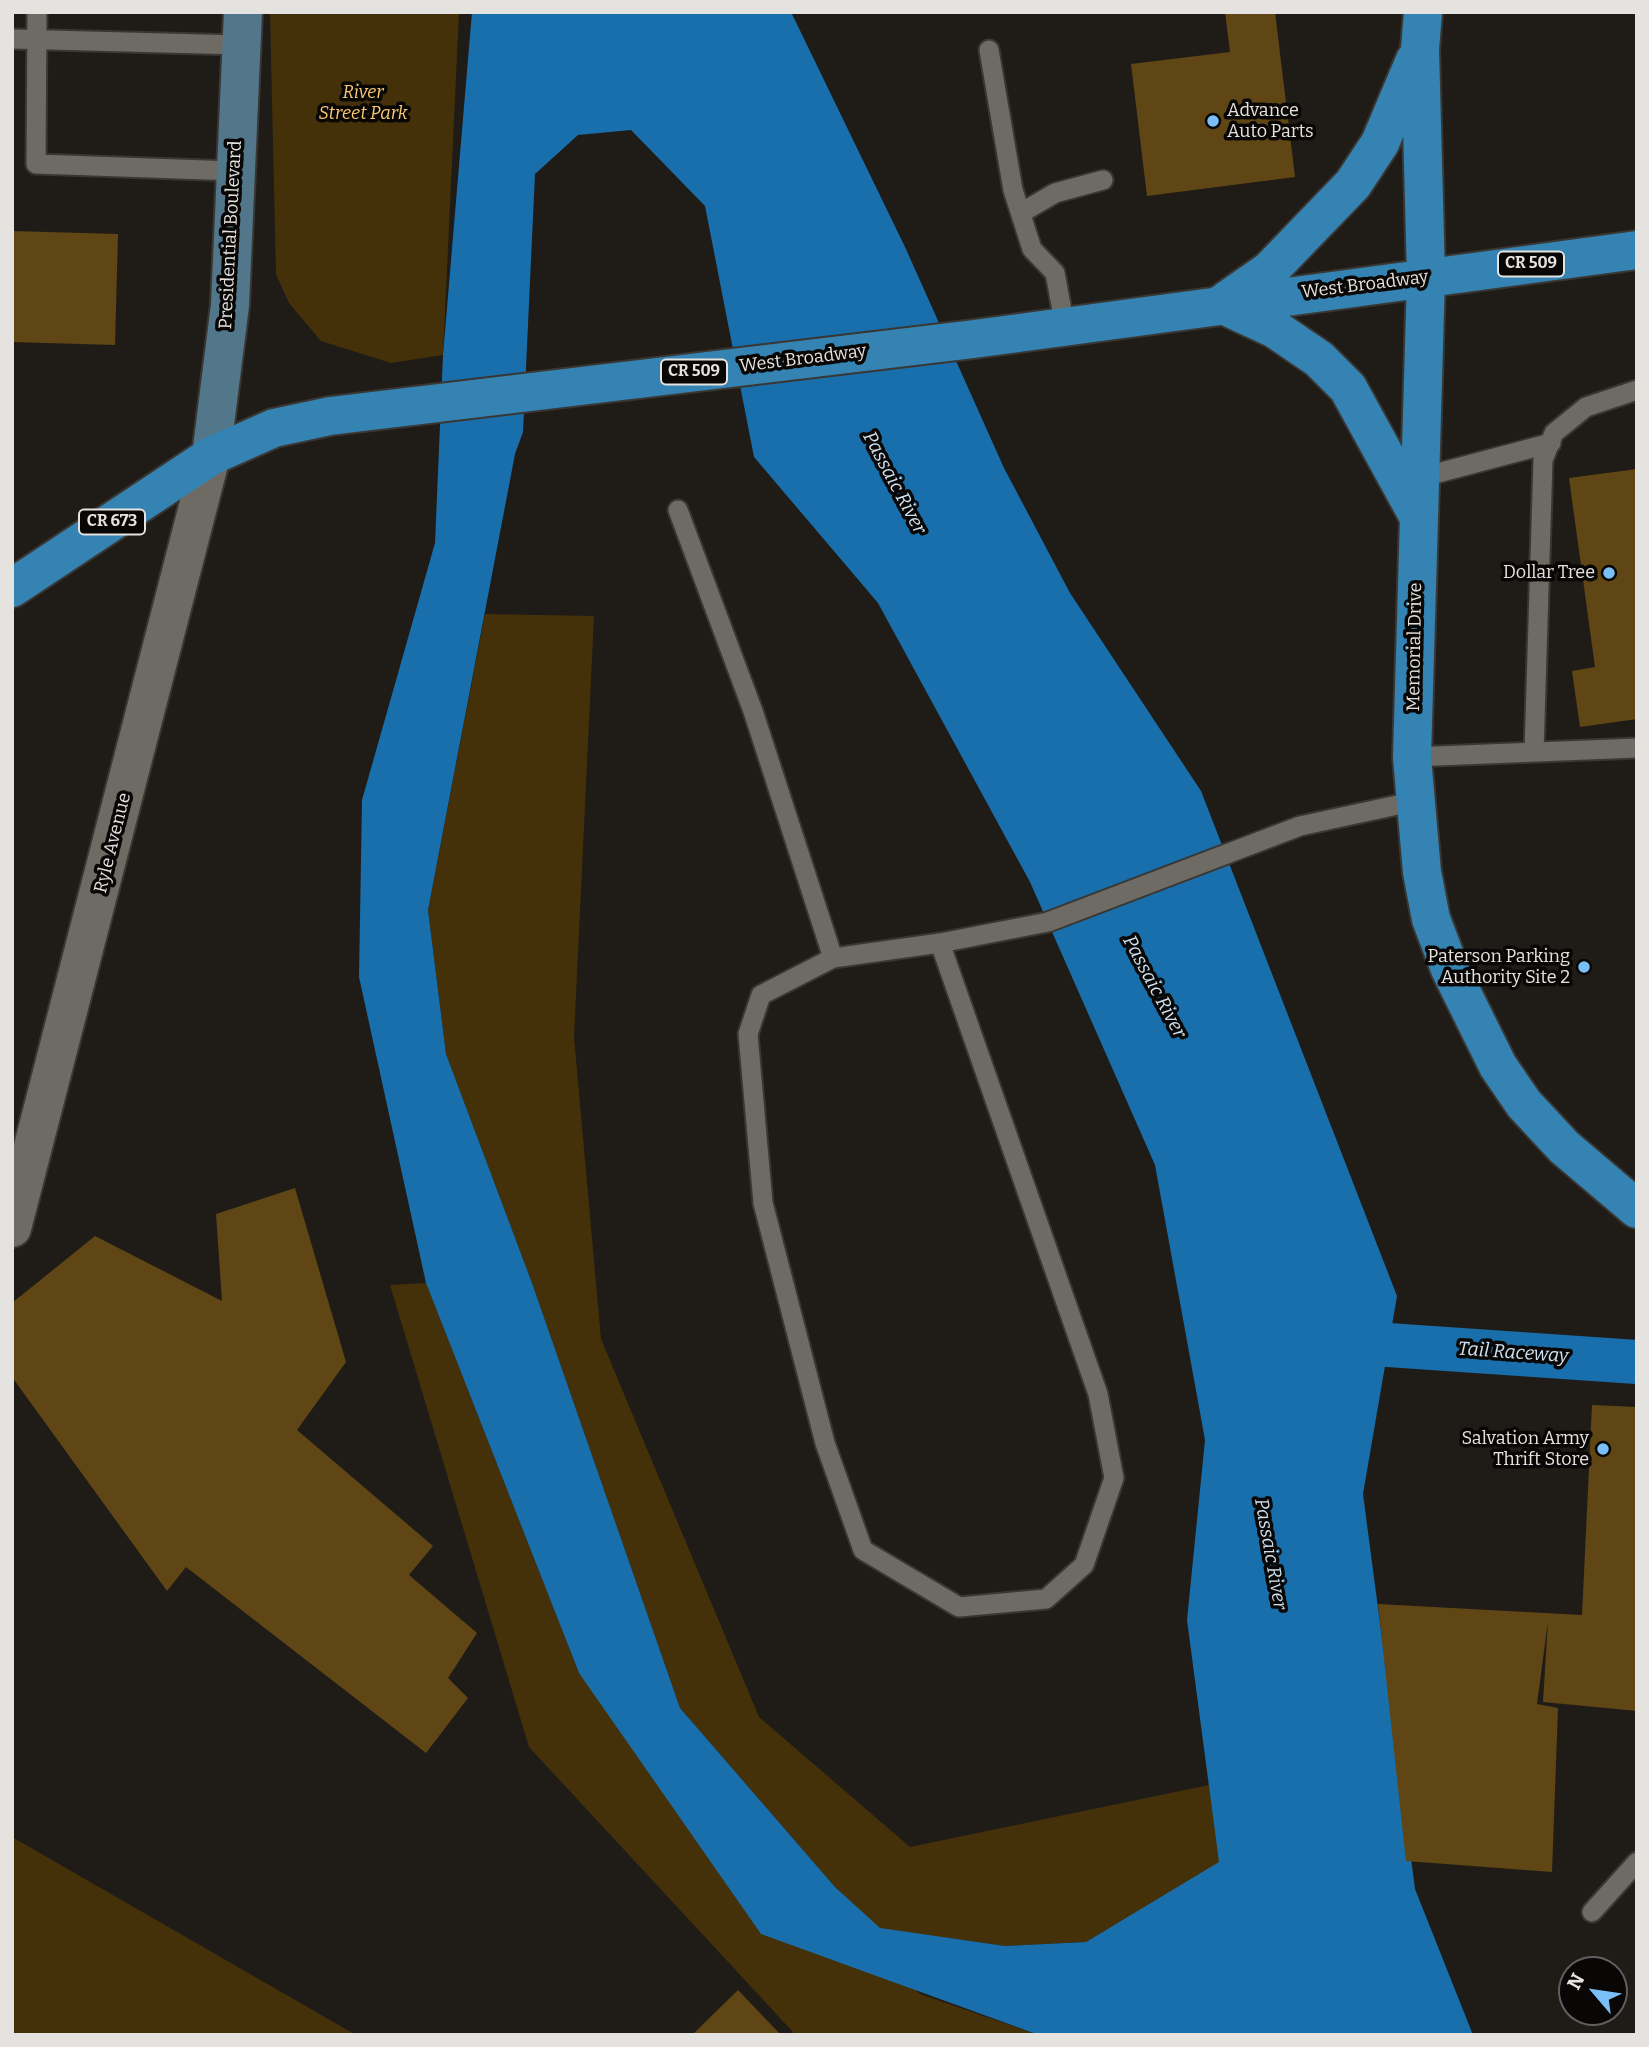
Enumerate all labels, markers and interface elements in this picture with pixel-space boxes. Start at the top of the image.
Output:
park label: River Street Park [318,82,408,124]
place label: Advance Auto Parts [1227,100,1314,142]
marker: Advance Auto Parts [1205,113,1221,129]
street label: Presidential Boulevard [215,140,247,330]
road number: CR 509 [1498,252,1564,276]
street label: West Broadway [1300,266,1430,304]
street label: West Broadway [738,340,868,378]
road number: CR 509 [661,360,727,384]
water label: Passaic River [857,428,931,538]
road number: CR 673 [79,509,145,534]
place label: Dollar Tree [1503,562,1595,584]
marker: Dollar Tree [1601,565,1617,581]
street label: Memorial Drive [1403,582,1427,712]
street label: Ryle Avenue [90,791,136,895]
water label: Passaic River [1117,932,1191,1042]
place label: Paterson Parking Authority Site 2 [1428,946,1570,988]
marker: Paterson Parking Authority Site 2 [1576,959,1592,975]
water label: Tail Raceway [1457,1338,1569,1368]
place label: Salvation Army Thrift Store [1461,1428,1589,1470]
marker: Salvation Army Thrift Store [1595,1441,1611,1457]
water label: Passaic River [1249,1497,1291,1611]
north arrow [1558,1956,1628,2026]
text: N [1562,1970,1590,1994]

